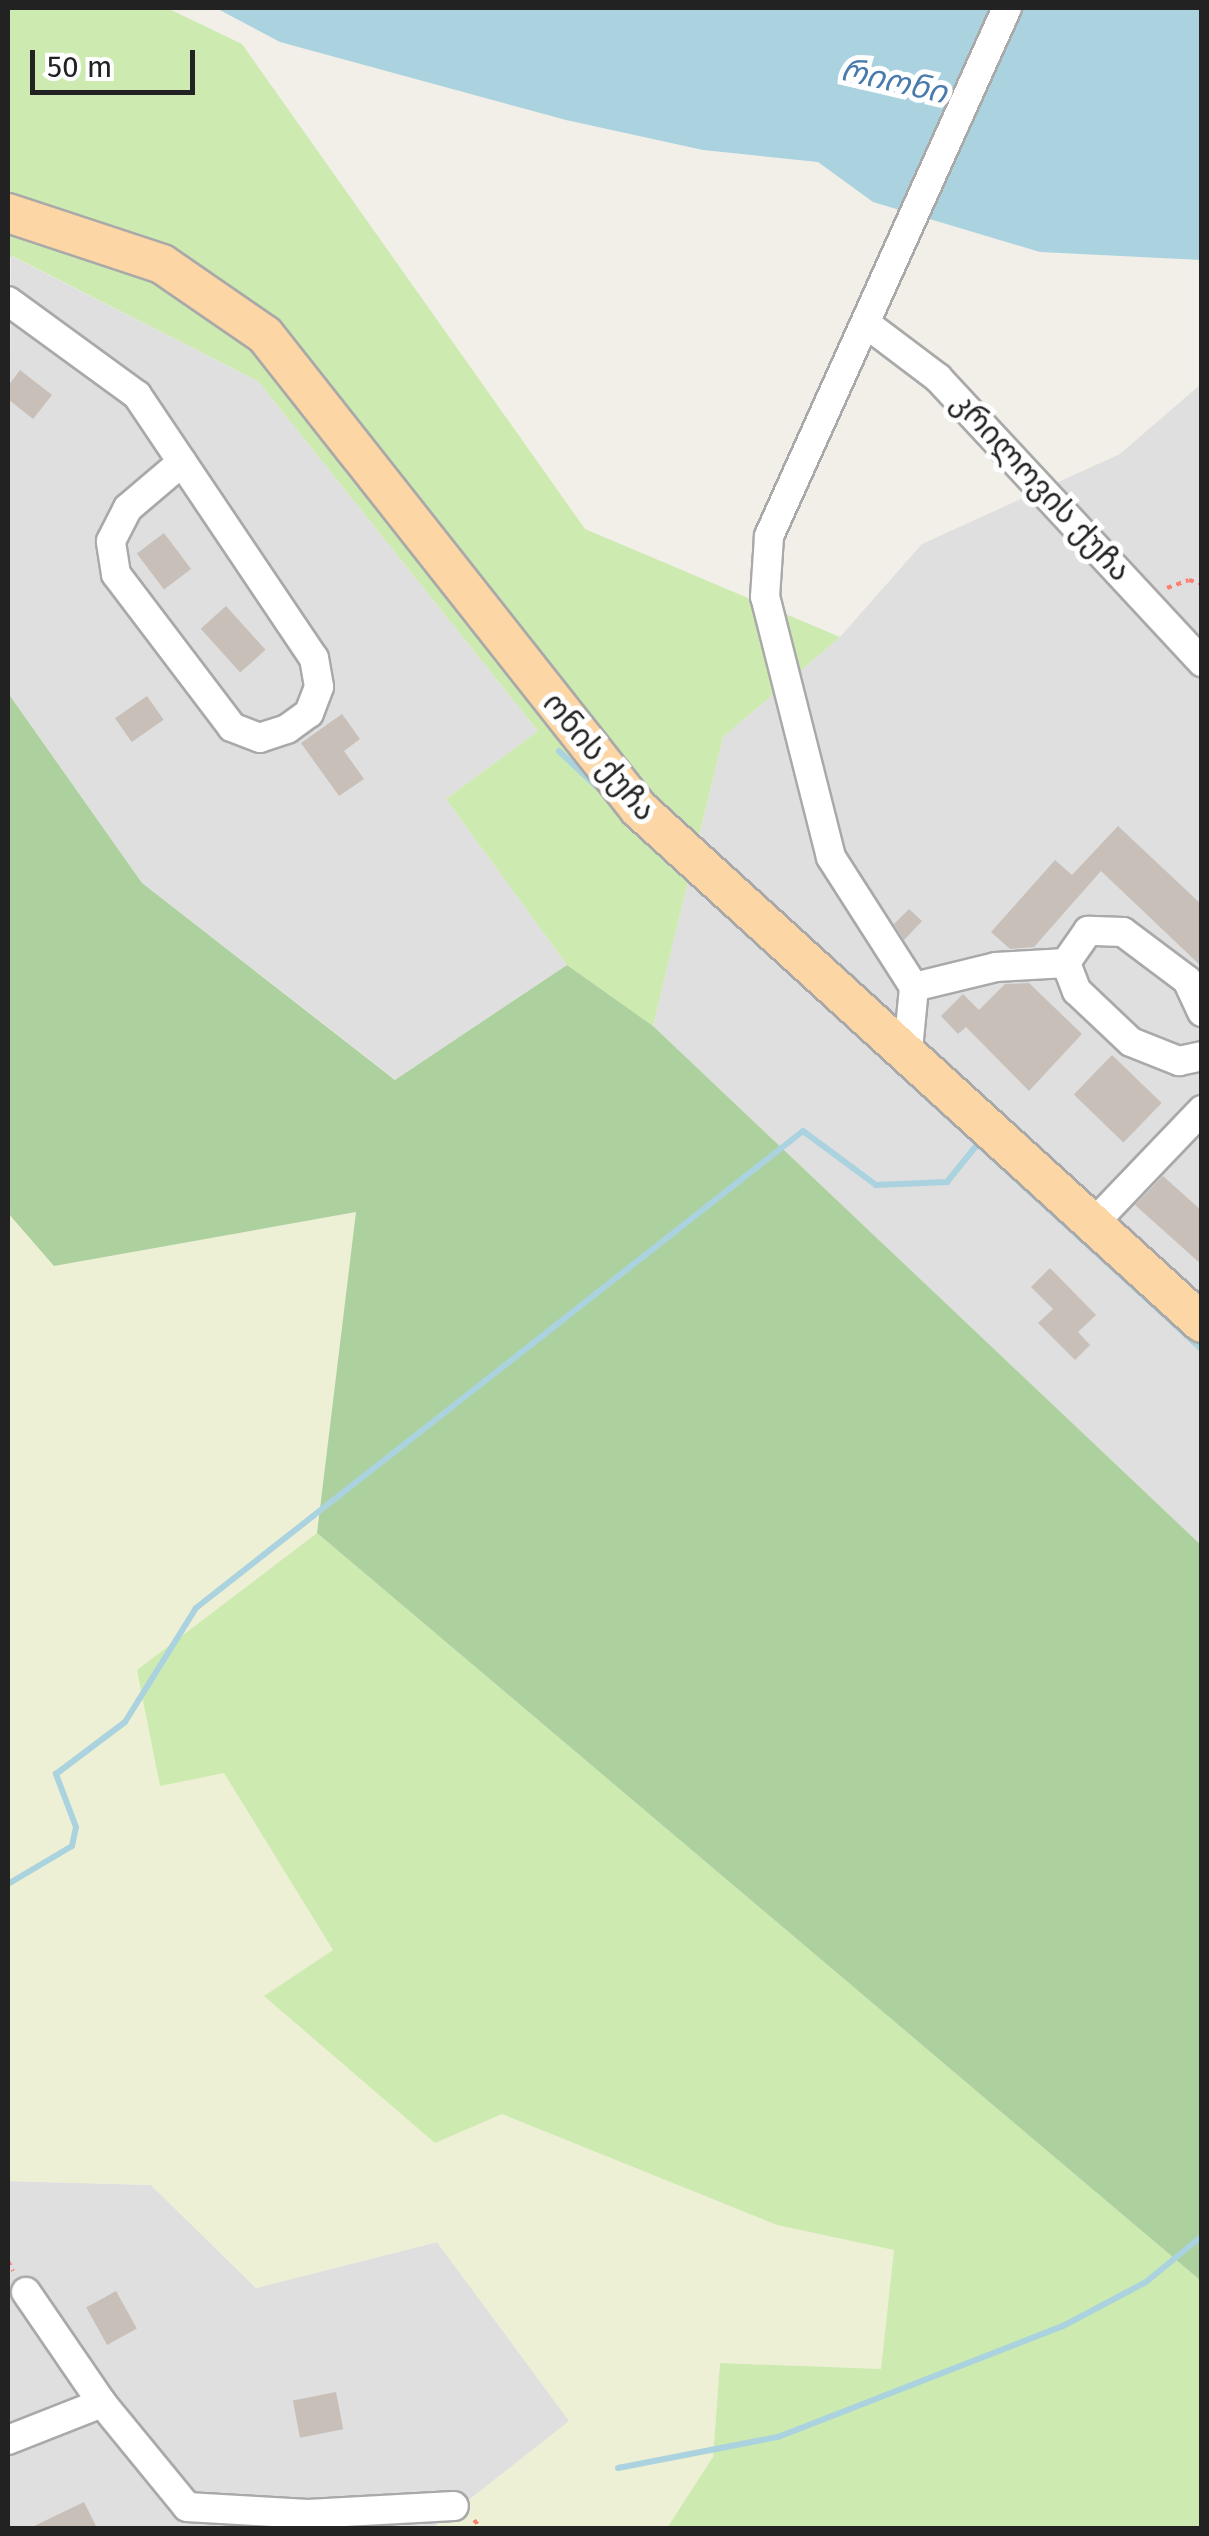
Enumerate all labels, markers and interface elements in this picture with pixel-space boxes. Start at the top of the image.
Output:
scale bar [35,30,200,92]
text: 50 m [47,49,112,85]
water label: რიონი [837,50,951,112]
street label: კრილოვის ქუჩა [944,385,1138,589]
street label: ონის ქუჩა [535,686,663,828]

